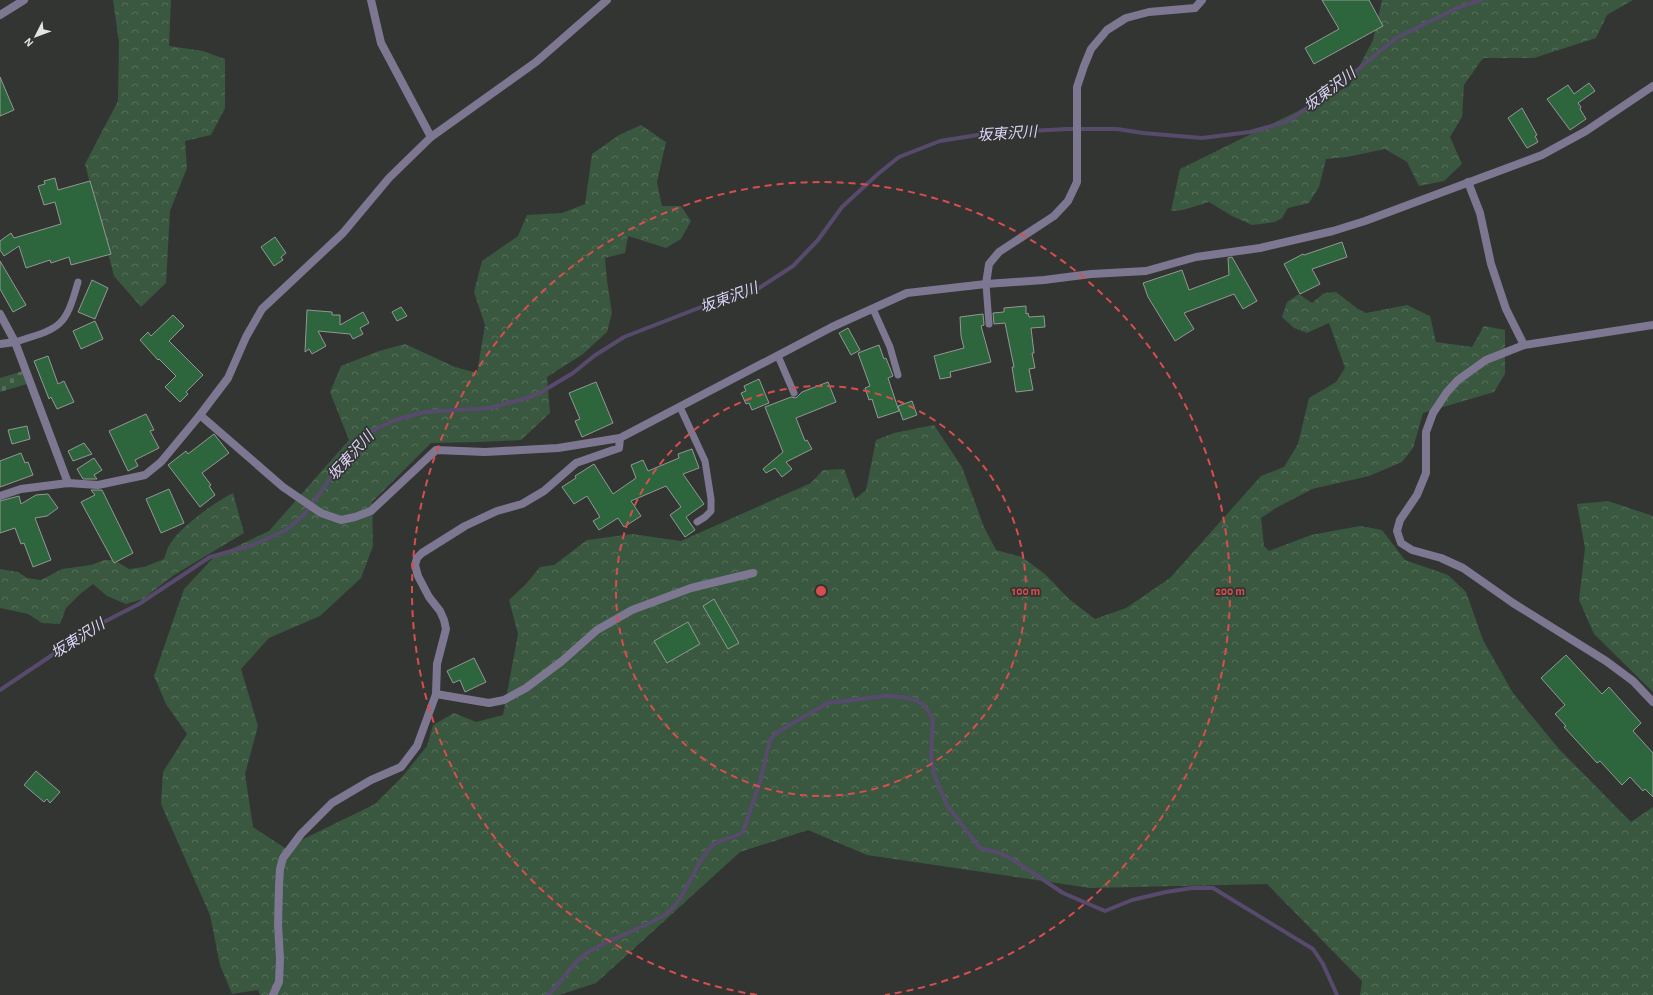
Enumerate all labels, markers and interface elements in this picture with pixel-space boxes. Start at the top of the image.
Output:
north arrow [16,16,56,56]
text: N [22,36,36,49]
water label: 坂東沢川 [1301,64,1360,114]
water label: 坂東沢川 [976,123,1039,144]
water label: 坂東沢川 [698,279,762,315]
water label: 坂東沢川 [325,427,378,483]
centre of rings [814,584,828,598]
text: 100 m [1012,585,1040,597]
text: 200 m [1215,585,1245,597]
water label: 坂東沢川 [48,615,109,661]

